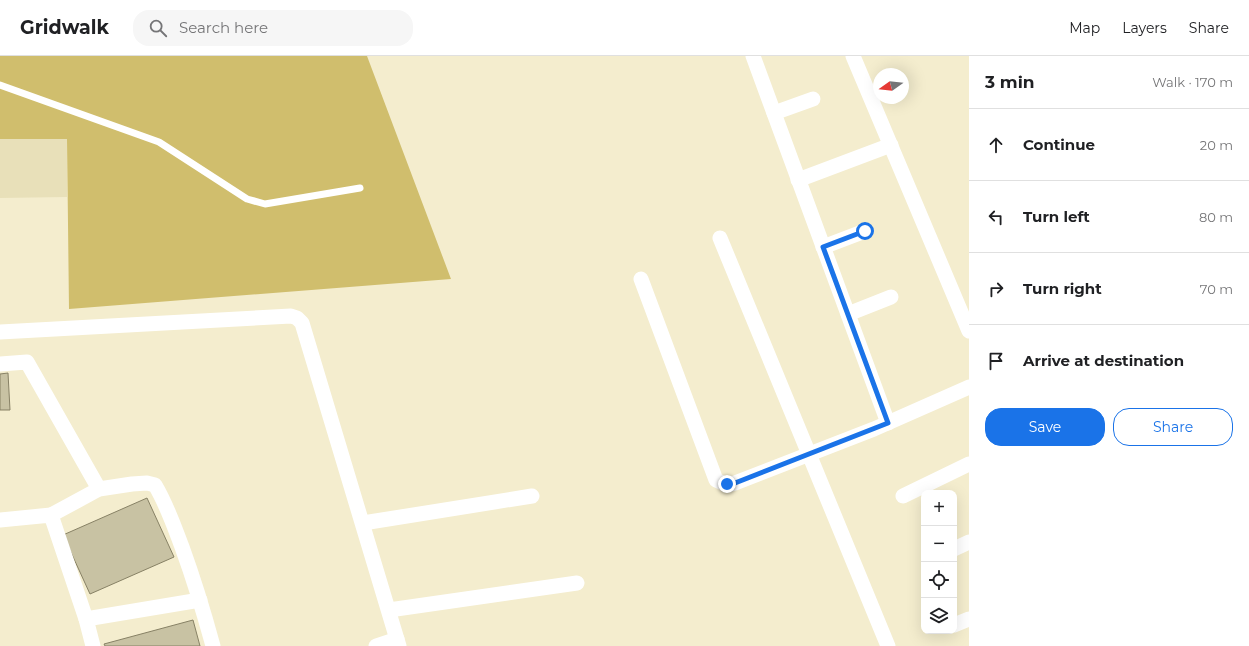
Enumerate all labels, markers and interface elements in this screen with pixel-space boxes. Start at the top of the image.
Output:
search box [133,10,413,46]
text: Gridwalk [20,16,109,39]
icon: search [147,17,169,39]
text: Search here [179,18,268,37]
text: Map [1069,19,1100,37]
text: Layers [1122,19,1167,37]
text: Share [1189,19,1229,37]
north arrow [873,68,909,104]
text: 3 min [985,72,1035,92]
text: Walk · 170 m [1152,74,1233,90]
icon: ahead [985,134,1007,156]
text: Continue [1023,135,1095,154]
text: 20 m [1200,137,1233,153]
icon: left [985,206,1007,228]
text: Turn left [1023,207,1090,226]
text: 80 m [1199,209,1233,225]
route start [856,222,874,240]
icon: right [985,278,1007,300]
text: Turn right [1023,279,1102,298]
text: 70 m [1200,281,1233,297]
icon: arrive [985,350,1007,372]
text: Arrive at destination [1023,351,1184,370]
button: Save [985,408,1105,446]
button: Share [1113,408,1233,446]
route end [718,475,736,493]
map controls [921,490,957,634]
button: + [921,490,957,526]
button: − [921,526,957,562]
button: locate [921,562,957,598]
button: layers [921,598,957,634]

